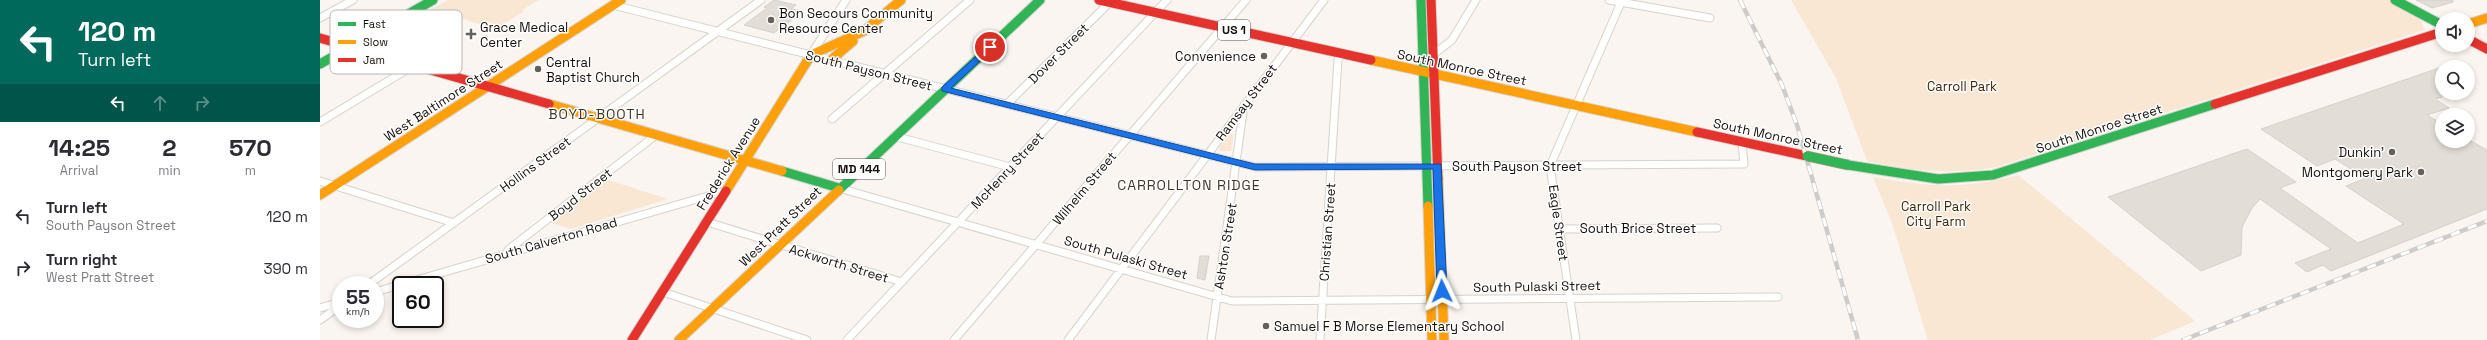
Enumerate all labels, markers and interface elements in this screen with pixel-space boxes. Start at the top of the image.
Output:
place label: Bon Secours Community Resource Center [779,5,933,37]
legend [330,10,462,74]
map controls [2435,12,2475,148]
button: sound [2435,12,2475,52]
text: 120 m [78,13,156,49]
marker: Bon Secours Community Resource Center [766,15,776,25]
icon: left [12,16,64,68]
text: Fast [363,17,386,31]
place label: Grace Medical Center [480,19,568,51]
street label: Dover Street [1024,19,1092,87]
road number: US 1 [1218,20,1250,40]
marker: Grace Medical Center [465,28,477,40]
pin [973,30,1007,64]
text: Slow [363,35,388,49]
icon: arrive [979,36,1001,58]
street label: South Monroe Street [1396,45,1528,90]
street label: South Payson Street [804,46,934,94]
text: Turn left [78,48,151,71]
place label: Convenience [1175,48,1256,65]
marker: Convenience [1259,51,1269,61]
text: Jam [363,53,385,67]
place label: Central Baptist Church [546,54,640,86]
street label: West Baltimore Street [381,56,506,145]
street label: Ramsay Street [1212,60,1281,144]
button: search [2435,60,2475,100]
marker: Central Baptist Church [533,64,543,74]
park label: Carroll Park [1927,78,1997,95]
icon: left [107,92,129,114]
icon: ahead [149,92,171,114]
icon: right [191,92,213,114]
street label: South Monroe Street [2034,100,2165,157]
district label: BOYD-BOOTH [548,105,646,123]
button: layers [2435,108,2475,148]
street label: Frederick Avenue [693,113,764,213]
street label: South Monroe Street [1712,114,1844,159]
street label: McHenry Street [967,128,1047,212]
text: 14:25 [48,132,110,163]
text: 2 [162,132,177,163]
text: 570 [229,132,272,163]
street label: Hollins Street [496,133,574,196]
place label: Dunkin' [2338,144,2384,161]
marker: Dunkin' [2387,147,2397,157]
street label: Wilhelm Street [1049,148,1120,229]
street label: South Payson Street [1452,158,1582,175]
road number: MD 144 [833,159,885,179]
text: Arrival [60,162,98,179]
text: min [158,162,181,179]
text: m [245,162,256,179]
street label: Boyd Street [545,164,616,224]
place label: Montgomery Park [2302,164,2413,181]
marker: Montgomery Park [2416,167,2426,177]
district label: CARROLLTON RIDGE [1117,176,1261,194]
street label: Christian Street [1316,182,1339,282]
street label: West Pratt Street [736,183,825,270]
street label: Eagle Street [1545,184,1572,262]
text: Turn left [46,198,108,217]
park label: Carroll Park City Farm [1901,198,1971,230]
street label: Ashton Street [1210,201,1241,291]
icon: left [12,205,34,227]
text: 120 m [266,207,308,226]
street label: South Calverton Road [483,213,619,267]
text: South Payson Street [46,217,176,234]
street label: South Brice Street [1580,220,1696,237]
street label: South Pulaski Street [1062,232,1190,283]
street label: Ackworth Street [787,240,891,287]
text: Turn right [46,250,117,269]
icon: right [12,257,34,279]
text: 390 m [263,259,308,278]
text: West Pratt Street [46,269,154,286]
position arrow [1421,270,1463,312]
speed limit sign: 60 [392,276,444,328]
street label: South Pulaski Street [1473,277,1601,296]
text: 55 [346,284,370,310]
text: km/h [346,305,370,318]
place label: Samuel F B Morse Elementary School [1274,318,1504,335]
marker: Samuel F B Morse Elementary School [1261,321,1271,331]

